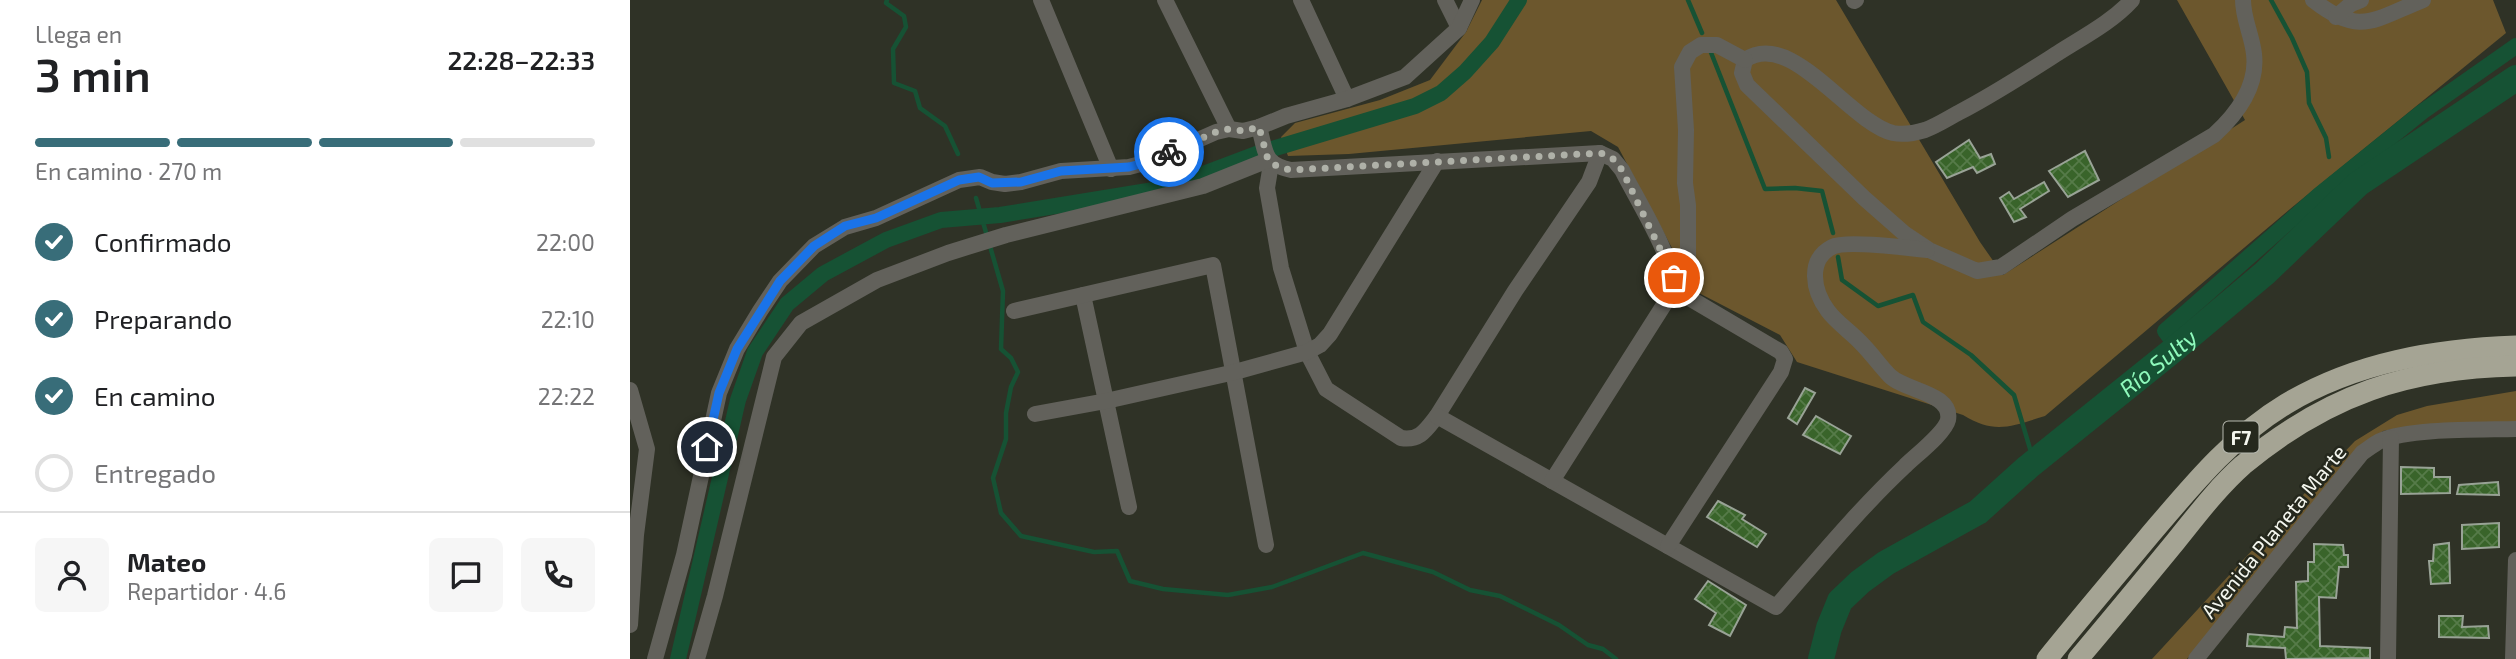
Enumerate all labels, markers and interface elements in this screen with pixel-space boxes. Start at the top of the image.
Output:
text: Llega en [35,20,122,48]
text: 22:28–22:33 [447,44,595,75]
text: 3 min [35,46,151,101]
courier [1134,117,1204,187]
icon: bike [1150,133,1188,171]
text: En camino · 270 m [35,157,222,185]
icon: check [35,223,73,261]
text: Confirmado [94,226,232,257]
text: 22:00 [536,228,595,256]
pin [1644,248,1704,308]
icon: bag [1655,259,1693,297]
icon: check [35,300,73,338]
text: Preparando [94,303,232,334]
text: 22:10 [541,305,595,333]
water label: Río Sulty [2113,322,2203,402]
icon: check [35,377,73,415]
text: En camino [94,380,216,411]
text: 22:22 [538,382,595,410]
pin [677,417,737,477]
road number: F7 [2224,422,2258,452]
icon: home [688,428,726,466]
street label: Avenida Planeta Marte [2195,439,2351,623]
text: Entregado [94,457,216,488]
button: person [35,538,109,612]
button: chat [429,538,503,612]
button: phone [521,538,595,612]
text: Mateo [127,546,206,577]
text: Repartidor · 4.6 [127,577,286,605]

